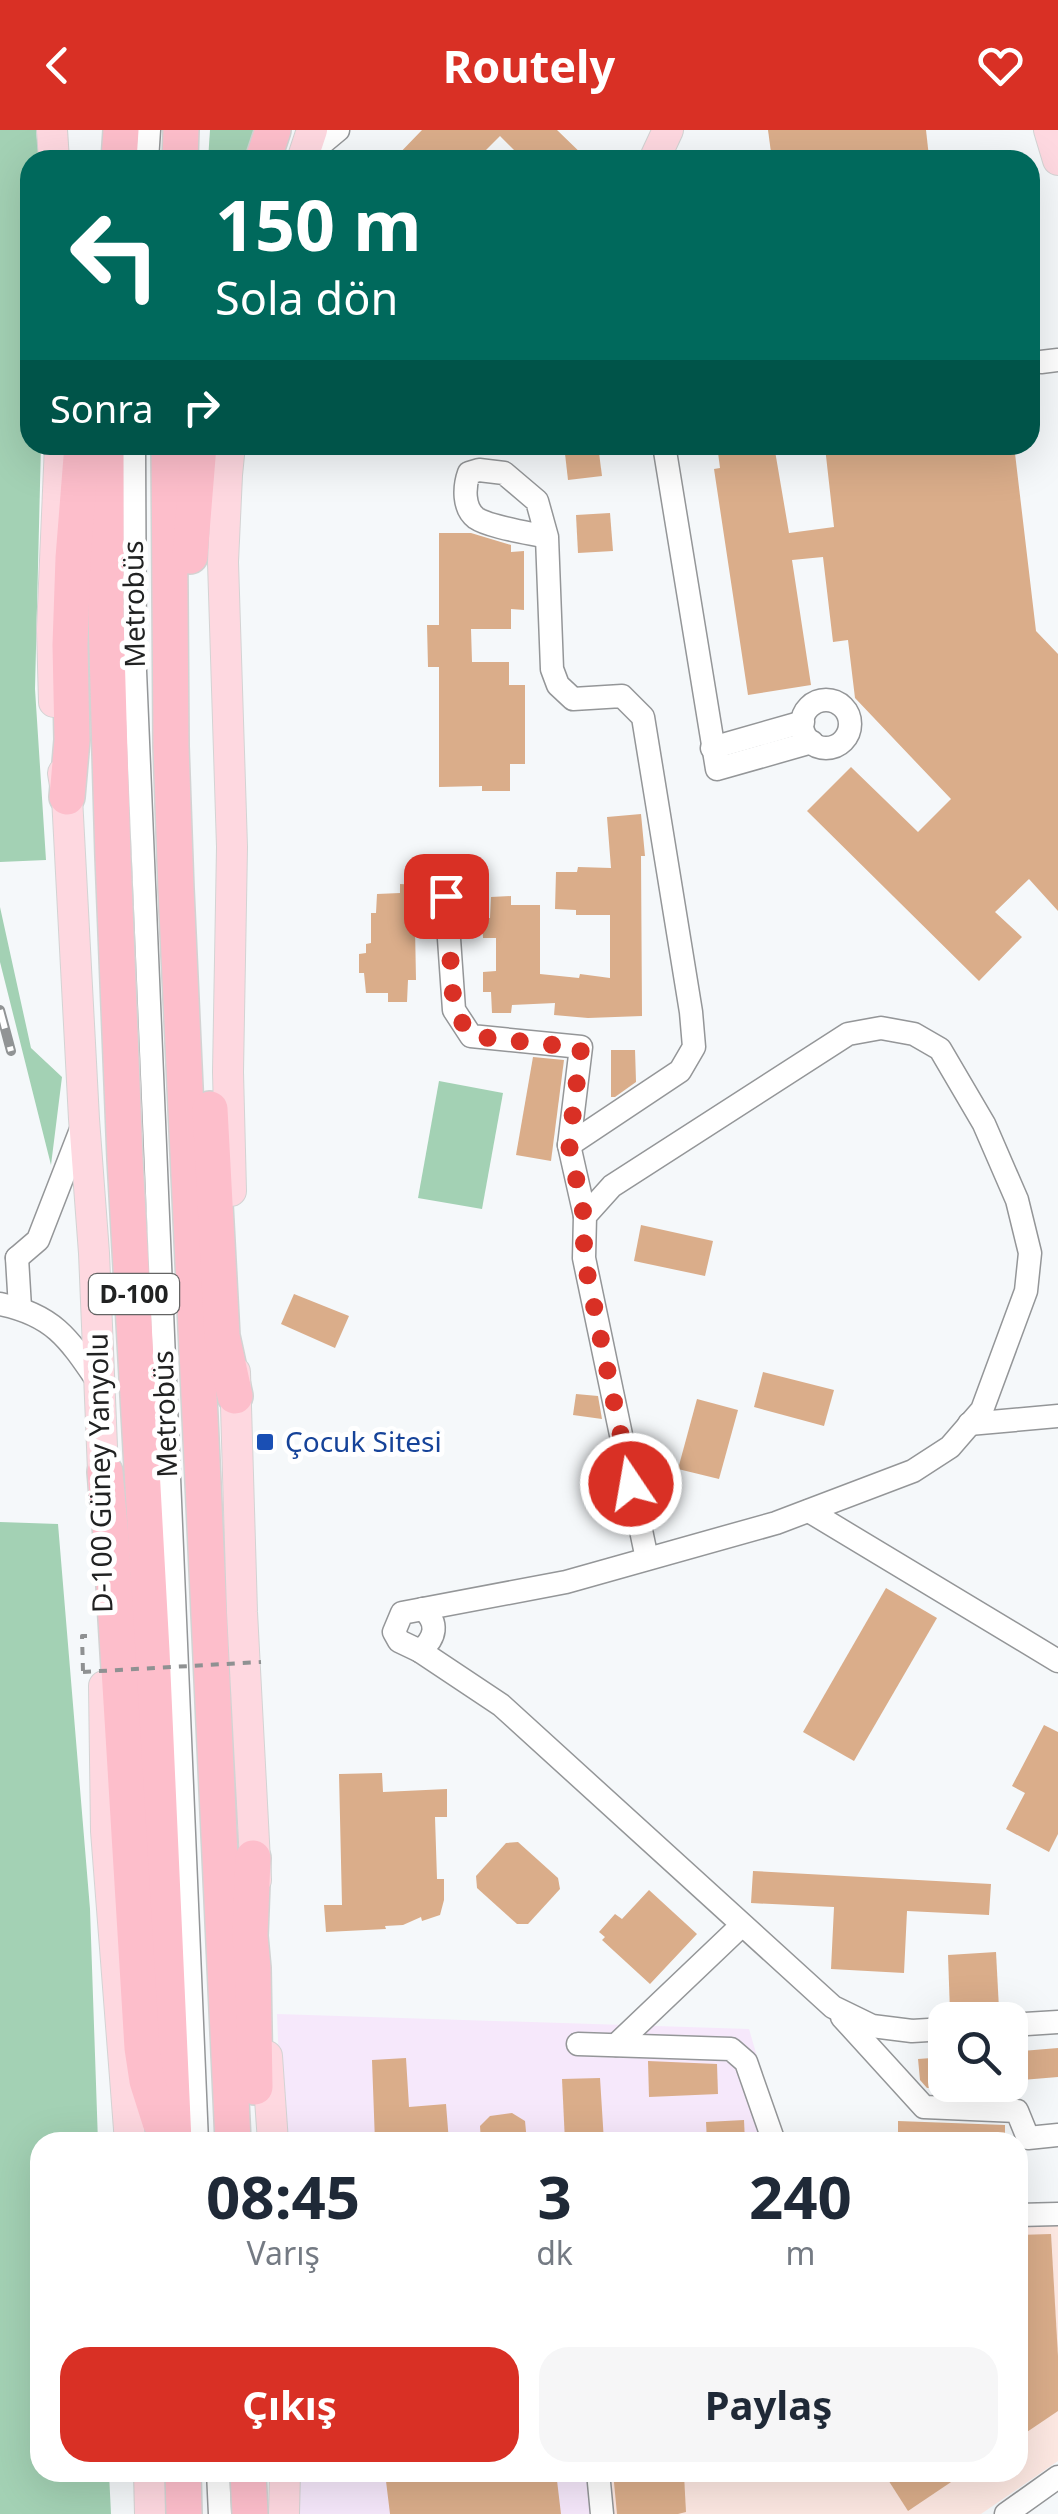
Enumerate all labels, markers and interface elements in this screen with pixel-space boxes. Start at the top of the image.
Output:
text: Routely [443,35,615,96]
icon: back [30,38,85,93]
icon: heart [973,38,1028,93]
text: 150 m [215,176,422,272]
icon: left [50,190,180,320]
text: Sola dön [215,267,398,328]
icon: right [174,380,229,435]
text: Sonra [50,382,154,434]
street label: Metrobüs [113,540,153,668]
pin [404,854,489,939]
icon: arrive [419,869,474,924]
road number: D-100 [89,1274,179,1314]
street label: D-100 Güney Yanyolu [78,1333,120,1613]
street label: Metrobüs [143,1350,185,1478]
place label: Çocuk Sitesi [285,1422,442,1460]
marker: Çocuk Sitesi [254,1431,276,1453]
position arrow [579,1432,683,1536]
map controls [928,2002,1028,2102]
button: search [928,2002,1028,2102]
text: 08:45 [206,2155,360,2237]
text: 3 [537,2155,572,2237]
text: 240 [749,2155,852,2237]
text: Varış [246,2231,320,2274]
text: dk [536,2231,573,2274]
text: m [785,2231,815,2274]
button: Çıkış [60,2347,519,2462]
button: Paylaş [539,2347,998,2462]

